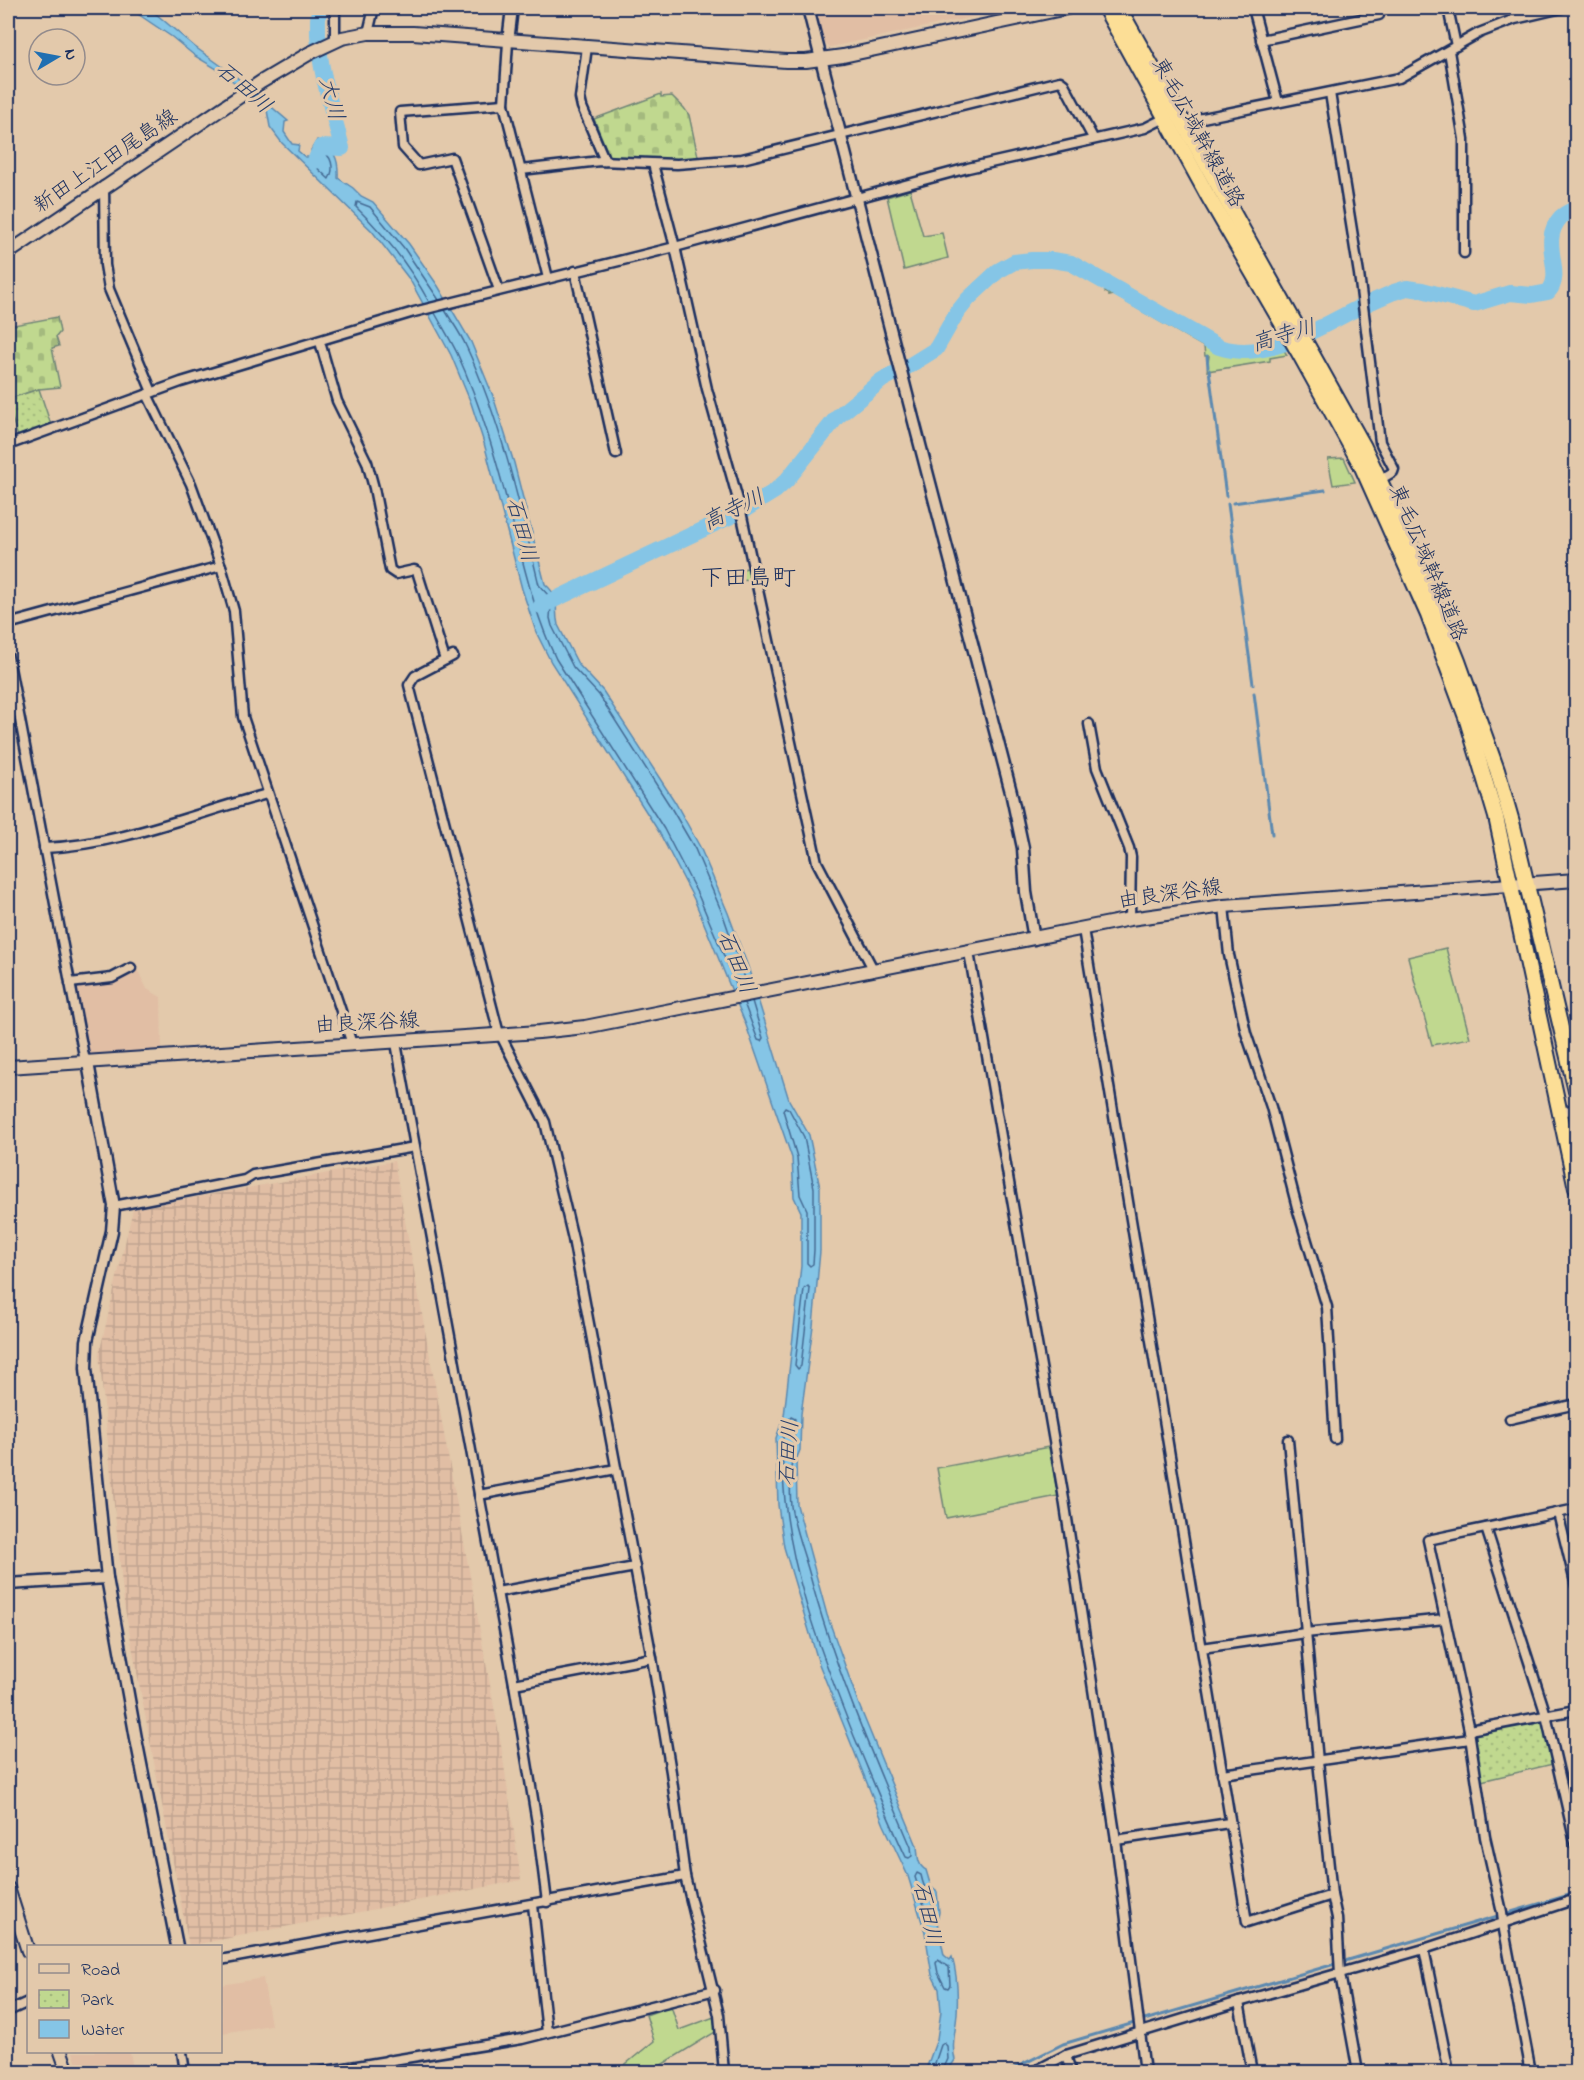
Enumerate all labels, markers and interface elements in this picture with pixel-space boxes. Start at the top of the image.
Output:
north arrow [27,27,87,87]
text: N [57,47,83,62]
street label: 東毛広域幹線道路 [1143,52,1251,214]
water label: 石田川 [208,55,278,123]
water label: 大川 [309,74,351,124]
street label: 新田上江田尾島線 [28,103,184,221]
water label: 高寺川 [1248,313,1320,361]
street label: 東毛広域幹線道路 [1380,480,1474,646]
water label: 高寺川 [697,482,771,540]
water label: 石田川 [496,494,544,566]
district label: 下田島町 [700,562,796,597]
street label: 由良深谷線 [1116,873,1224,917]
water label: 石田川 [708,926,762,1000]
street label: 由良深谷線 [314,1006,420,1042]
water label: 石田川 [772,1419,808,1487]
water label: 石田川 [903,1878,949,1950]
legend [27,1945,222,2053]
text: Road [81,1958,120,1984]
text: Park [81,1988,114,2014]
text: Water [81,2018,125,2044]

